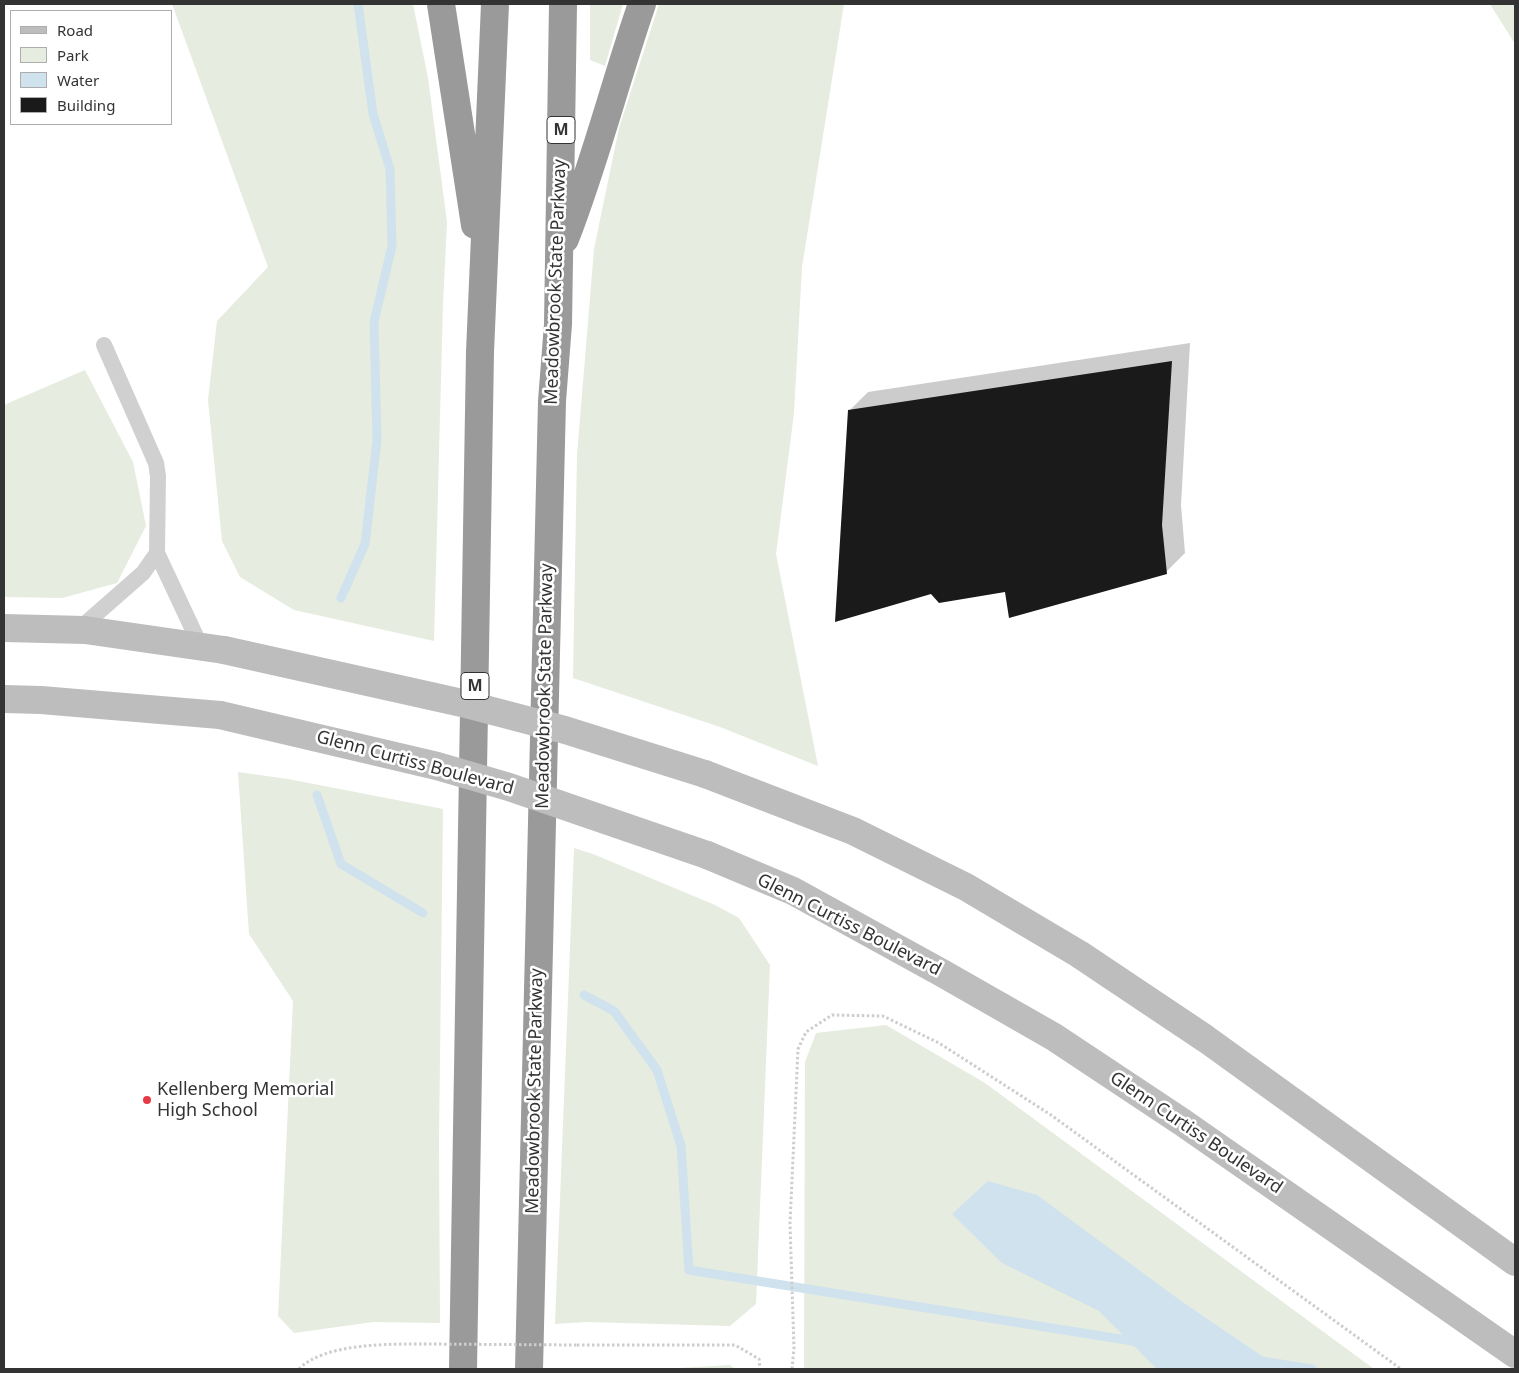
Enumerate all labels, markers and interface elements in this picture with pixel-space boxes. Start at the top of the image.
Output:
legend [10,10,172,125]
text: Road [57,20,93,40]
text: Park [57,45,89,65]
text: Water [57,70,99,90]
text: Building [57,95,115,115]
road number: M [547,116,575,144]
street label: Meadowbrook State Parkway [541,159,571,405]
street label: Meadowbrook State Parkway [532,563,558,809]
road number: M [461,672,489,699]
street label: Glenn Curtiss Boulevard [314,726,516,800]
street label: Glenn Curtiss Boulevard [753,869,945,981]
street label: Meadowbrook State Parkway [522,968,548,1214]
street label: Glenn Curtiss Boulevard [1106,1067,1286,1199]
place label: Kellenberg Memorial High School [157,1079,334,1122]
marker: Kellenberg Memorial High School [141,1094,153,1106]

